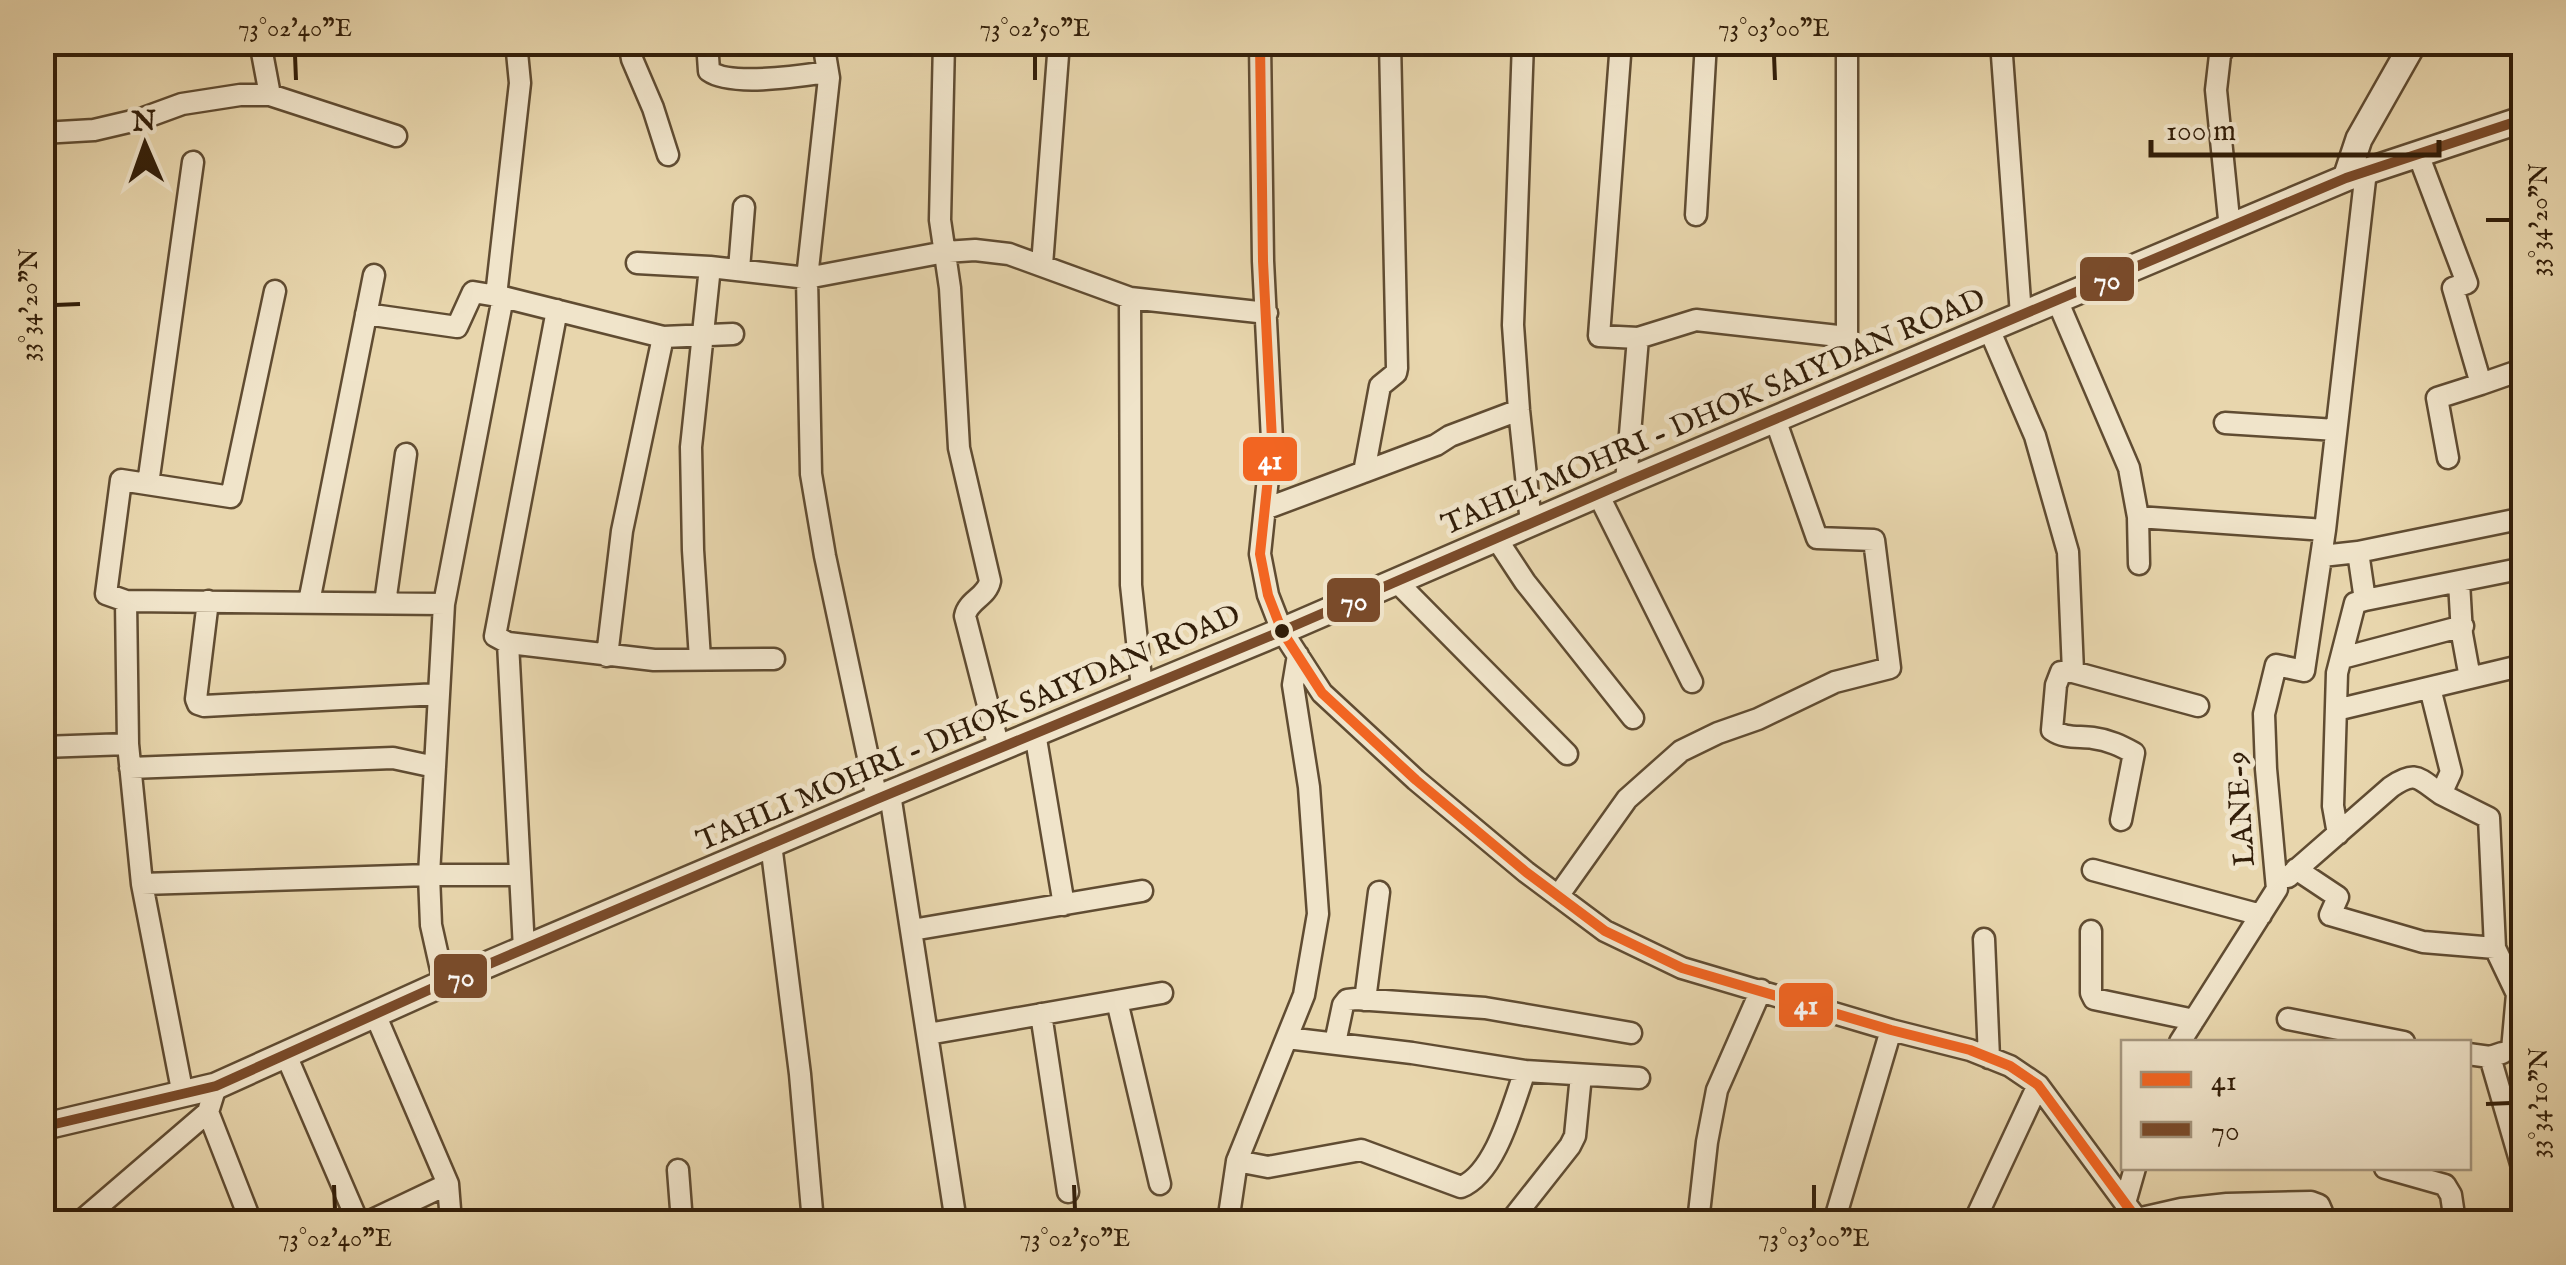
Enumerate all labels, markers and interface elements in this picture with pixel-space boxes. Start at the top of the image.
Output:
text: 73°02'40"E [238,13,352,45]
text: 73°02'50"E [980,13,1090,45]
text: 73°03'00"E [1718,13,1830,45]
north arrow [95,95,195,195]
scale bar [2151,95,2438,157]
text: N [130,105,157,140]
text: 100 m [2166,113,2236,151]
text: 33°34'20"N [2524,163,2556,277]
text: 33°34'20"N [14,248,46,362]
line badge: 70 [2078,255,2136,303]
text: 70 [2094,264,2120,299]
street label: TAHLI MOHRI - DHOK SAIYDAN ROAD [1436,281,1991,545]
line badge: 41 [1241,435,1299,483]
text: 41 [1258,444,1282,479]
line badge: 70 [1325,576,1382,624]
text: 70 [1341,585,1367,620]
street label: TAHLI MOHRI - DHOK SAIYDAN ROAD [691,597,1246,861]
unlabelled marker [1272,621,1292,641]
street label: LANE-9 [2219,750,2265,868]
line badge: 70 [432,952,489,1000]
text: 70 [448,961,474,996]
line badge: 41 [1777,981,1835,1029]
text: 41 [1794,989,1818,1024]
legend [2121,1040,2471,1170]
text: 33°34'10"N [2524,1048,2556,1158]
text: 41 [2211,1063,2237,1101]
text: 70 [2211,1113,2240,1151]
text: 73°02'40"E [278,1223,392,1255]
text: 73°02'50"E [1020,1223,1130,1255]
text: 73°03'00"E [1758,1223,1870,1255]

